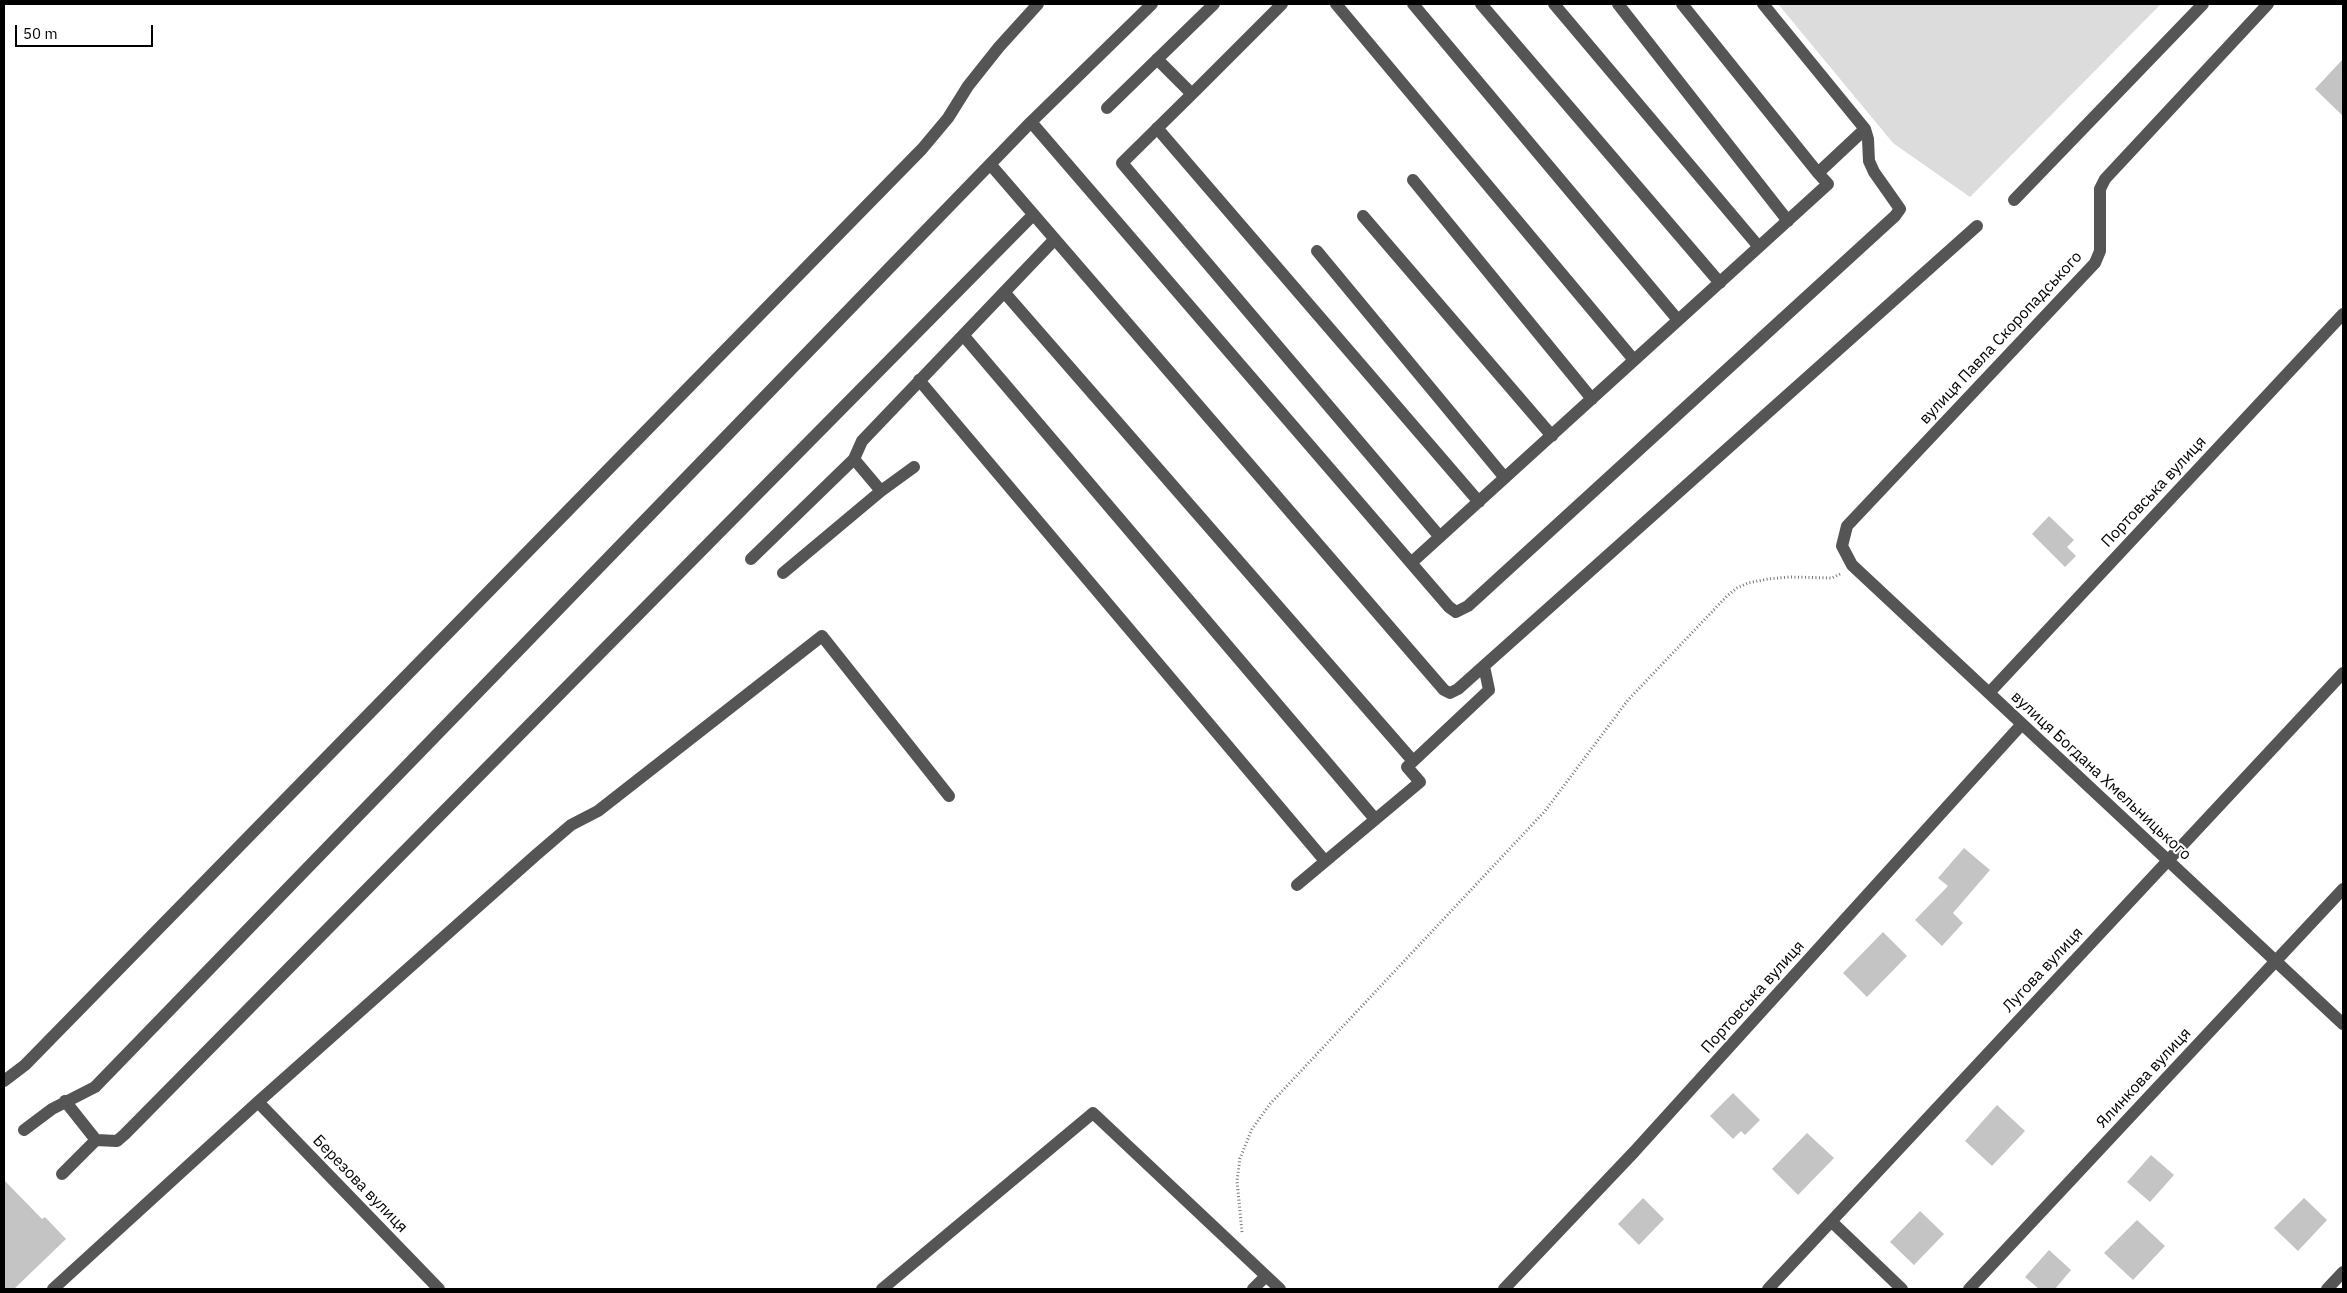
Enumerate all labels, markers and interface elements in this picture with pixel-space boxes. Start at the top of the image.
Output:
scale bar [18,15,155,47]
text: 50 m [23,24,58,43]
street label: вулиця Павла Скоропадського [1916,248,2086,428]
street label: Портовська вулиця [2098,432,2210,552]
street label: вулиця Богдана Хмельницького [2007,687,2195,865]
street label: Лугова вулиця [1999,924,2087,1016]
street label: Портовська вулиця [1697,937,1809,1057]
street label: Ялинкова вулиця [2093,1024,2195,1132]
street label: Березова вулиця [309,1131,411,1237]

